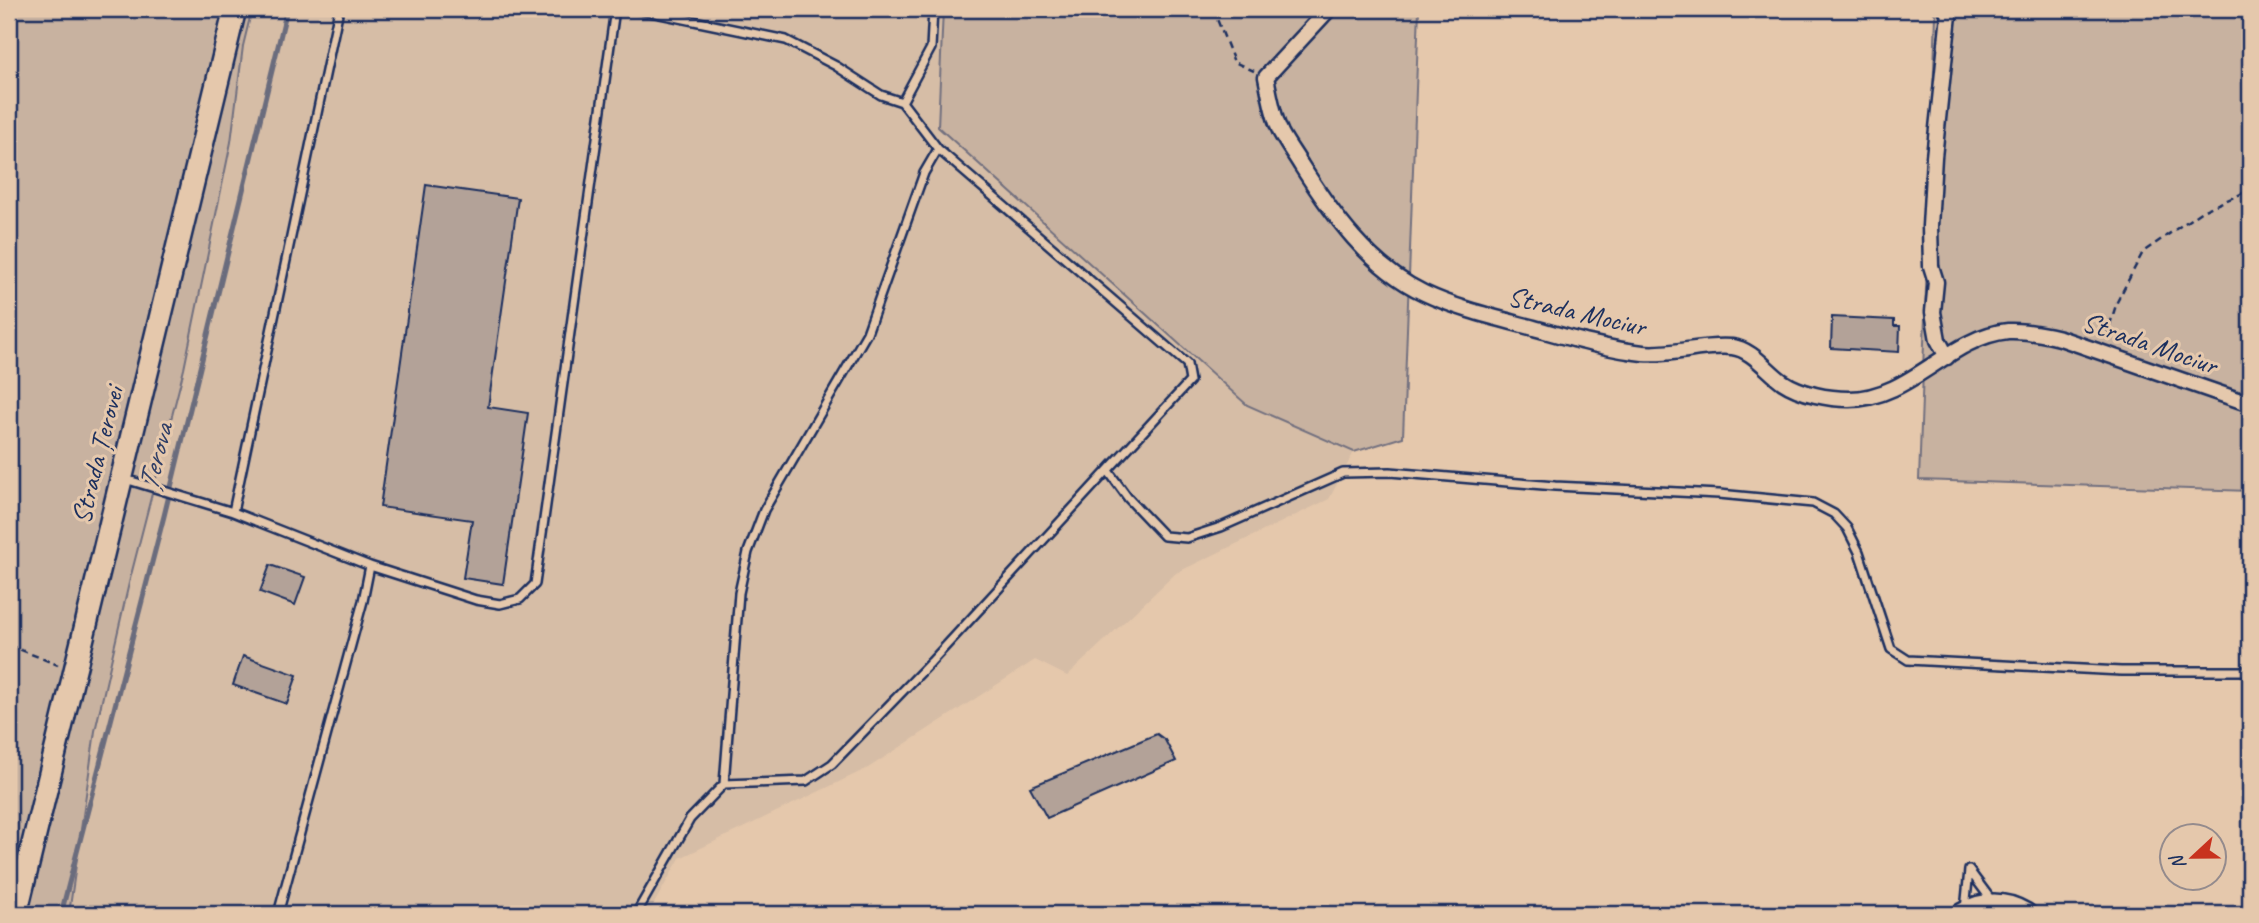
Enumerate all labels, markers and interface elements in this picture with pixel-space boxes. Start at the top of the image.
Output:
street label: Strada Mociur [1505,278,1651,344]
street label: Strada Mociur [2078,304,2224,383]
street label: Strada Țerovei [63,379,132,527]
water label: Țerova [128,416,182,494]
north arrow [2158,822,2228,892]
text: N [2164,850,2191,873]

